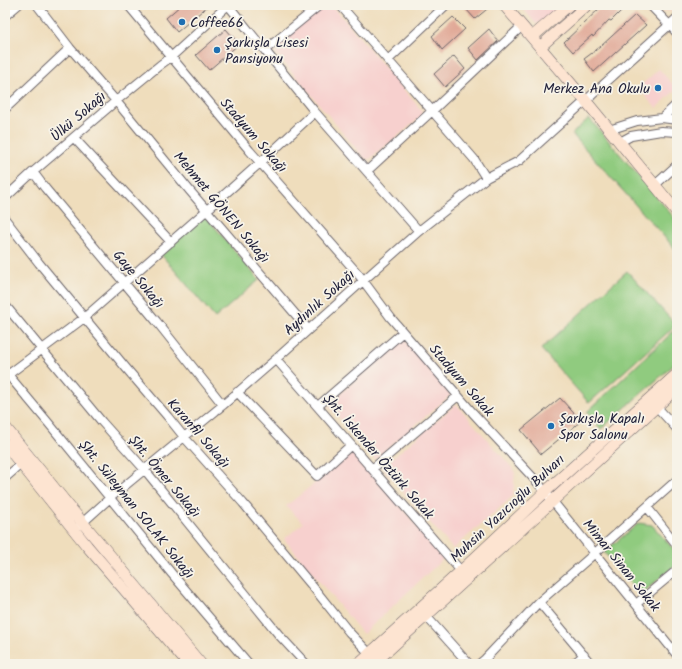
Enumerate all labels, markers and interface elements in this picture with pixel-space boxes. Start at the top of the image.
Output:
place label: Coffee66 [190,12,243,34]
marker: Coffee66 [177,17,187,27]
place label: Şarkışla Lisesi Pansiyonu [225,32,309,70]
marker: Şarkışla Lisesi Pansiyonu [212,45,222,55]
place label: Merkez Ana Okulu [543,78,650,100]
marker: Merkez Ana Okulu [653,83,663,93]
street label: Ülkü Sokağı [46,86,112,147]
street label: Stadyum Sokağı [214,93,292,178]
street label: Mehmet GÖNEN Sokağı [168,147,275,269]
street label: Gaye Sokağı [107,245,170,314]
street label: Aydınlık Sokağı [279,264,361,341]
street label: Stadyum Sokak [423,340,499,422]
street label: Şht. İskender Öztürk Sokak [317,389,440,525]
street label: Karanfil Sokağı [161,394,235,474]
place label: Şarkışla Kapalı Spor Salonu [559,408,645,446]
marker: Şarkışla Kapalı Spor Salonu [546,421,556,431]
street label: Şht. Ömer Sokağı [123,430,206,523]
street label: Şht. Süleyman SOLAK Sokağı [73,435,200,584]
street label: Muhsin Yazıcıoğlu Bulvarı [445,449,570,568]
street label: Mimar Sinan Sokak [577,515,666,617]

